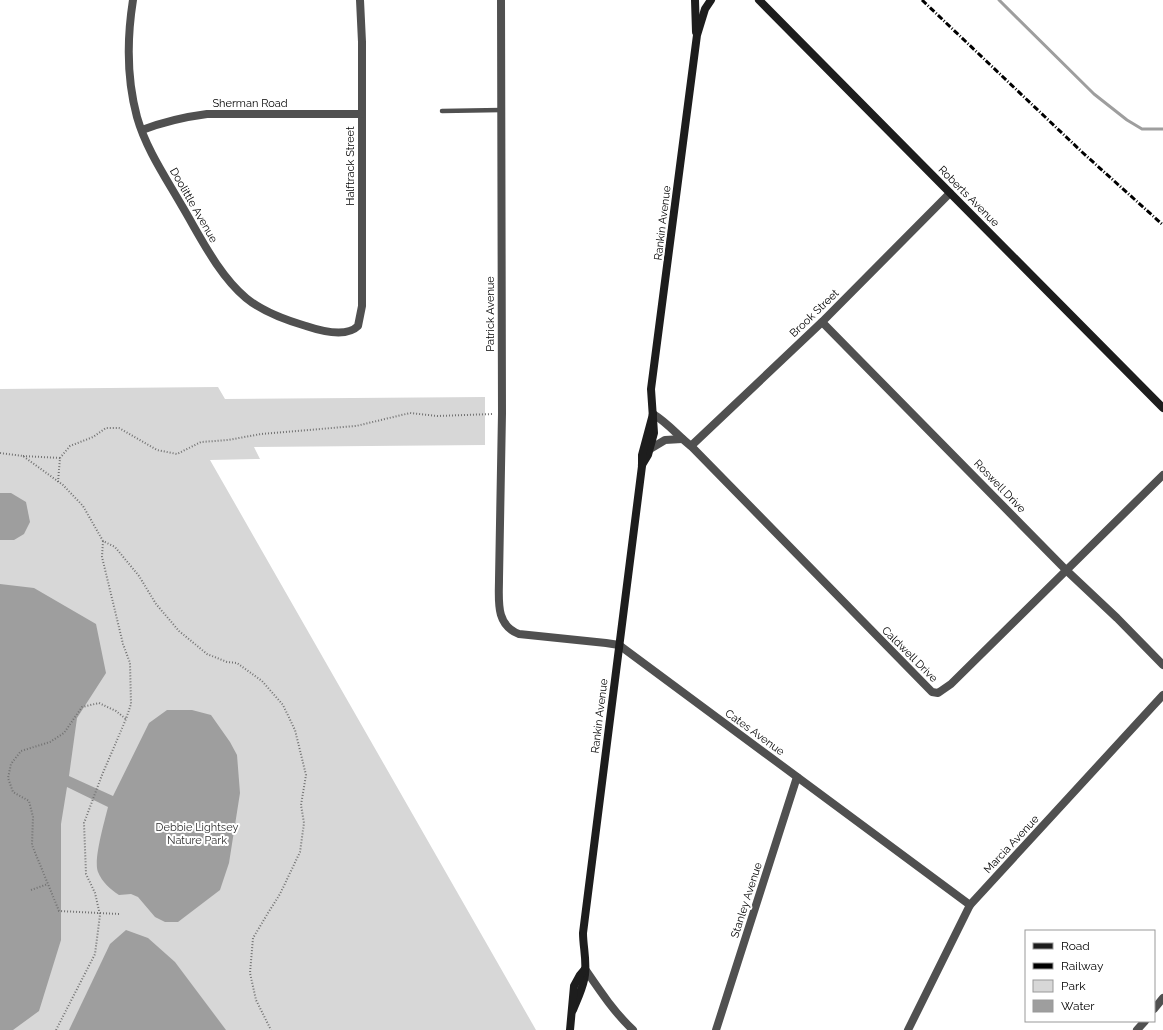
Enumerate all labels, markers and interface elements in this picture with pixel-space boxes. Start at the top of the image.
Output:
street label: Sherman Road [212,97,288,110]
street label: Halftrack Street [344,126,357,206]
street label: Roberts Avenue [936,163,1002,230]
street label: Doolittle Avenue [167,166,221,245]
street label: Rankin Avenue [651,184,674,261]
street label: Patrick Avenue [484,276,497,352]
street label: Brook Street [787,287,842,340]
street label: Roswell Drive [971,457,1029,516]
street label: Caldwell Drive [879,624,941,685]
street label: Rankin Avenue [588,677,611,754]
street label: Cates Avenue [723,707,787,759]
street label: Marcia Avenue [981,812,1042,876]
park label: Debbie Lightsey Nature Park [156,821,238,847]
street label: Stanley Avenue [728,860,765,940]
legend [1025,930,1155,1022]
text: Road [1061,939,1090,953]
text: Railway [1061,959,1104,973]
text: Park [1061,979,1086,993]
text: Water [1061,999,1095,1013]

